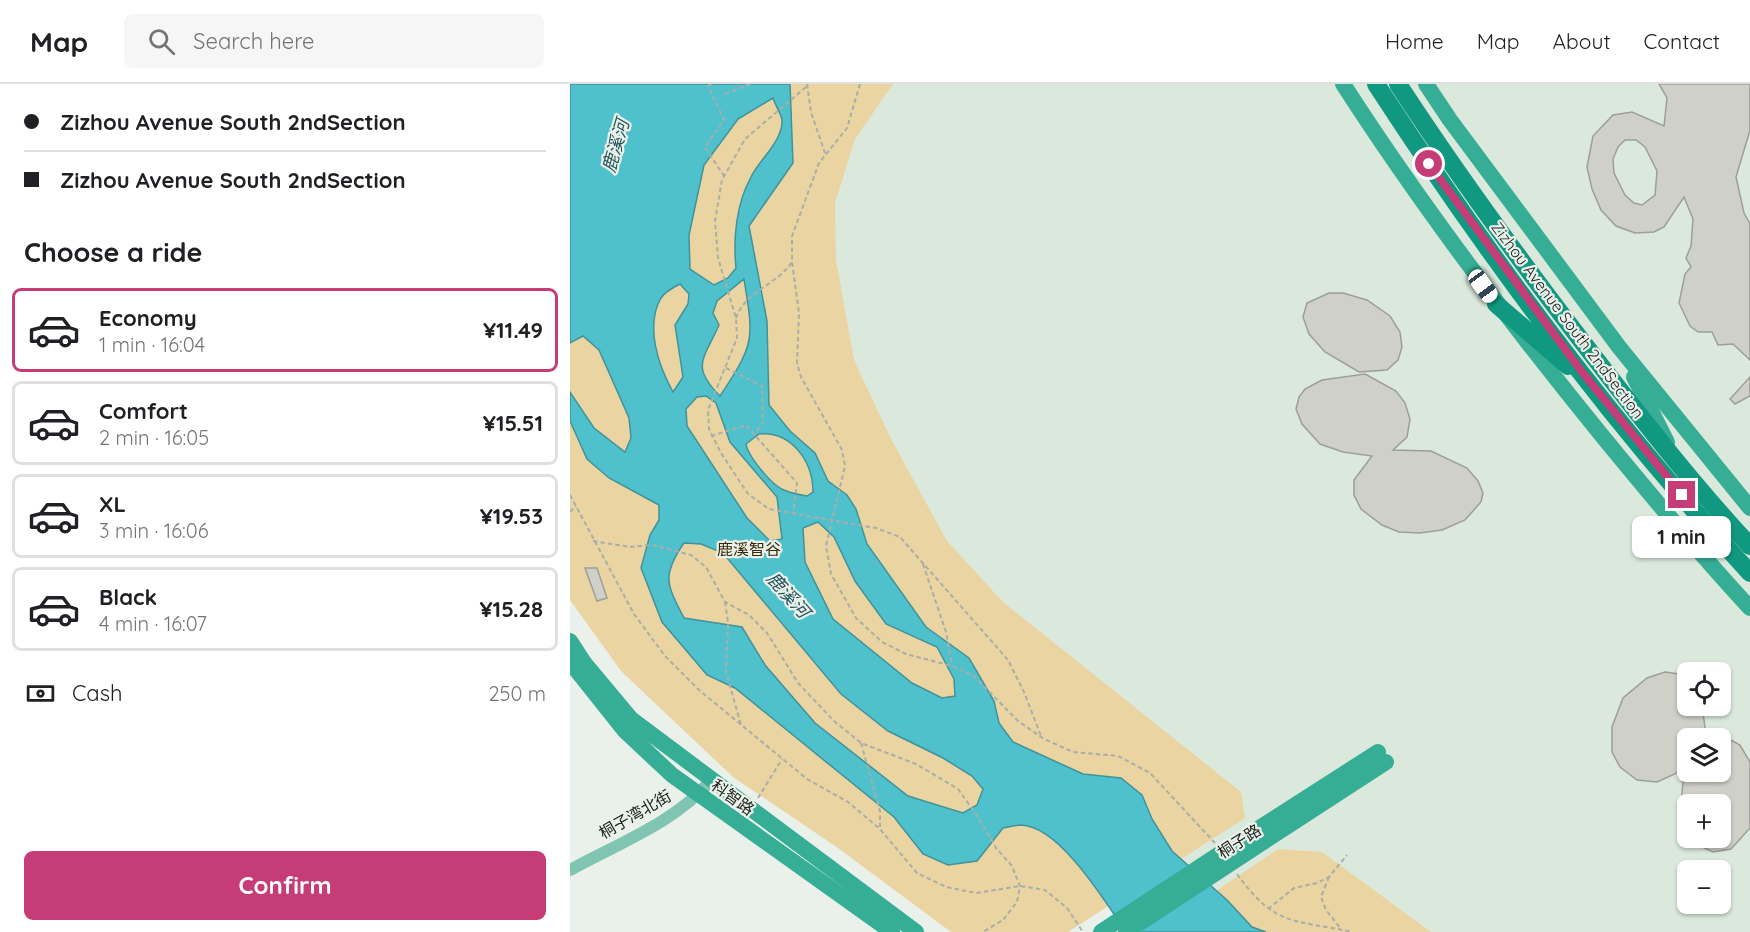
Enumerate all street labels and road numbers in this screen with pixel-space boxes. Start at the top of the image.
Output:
street label: Zizhou Avenue South 2ndSection [1487,218,1649,422]
street label: 科智路 [708,775,758,819]
street label: 桐子湾北街 [595,785,675,843]
street label: 桐子路 [1213,820,1265,862]

